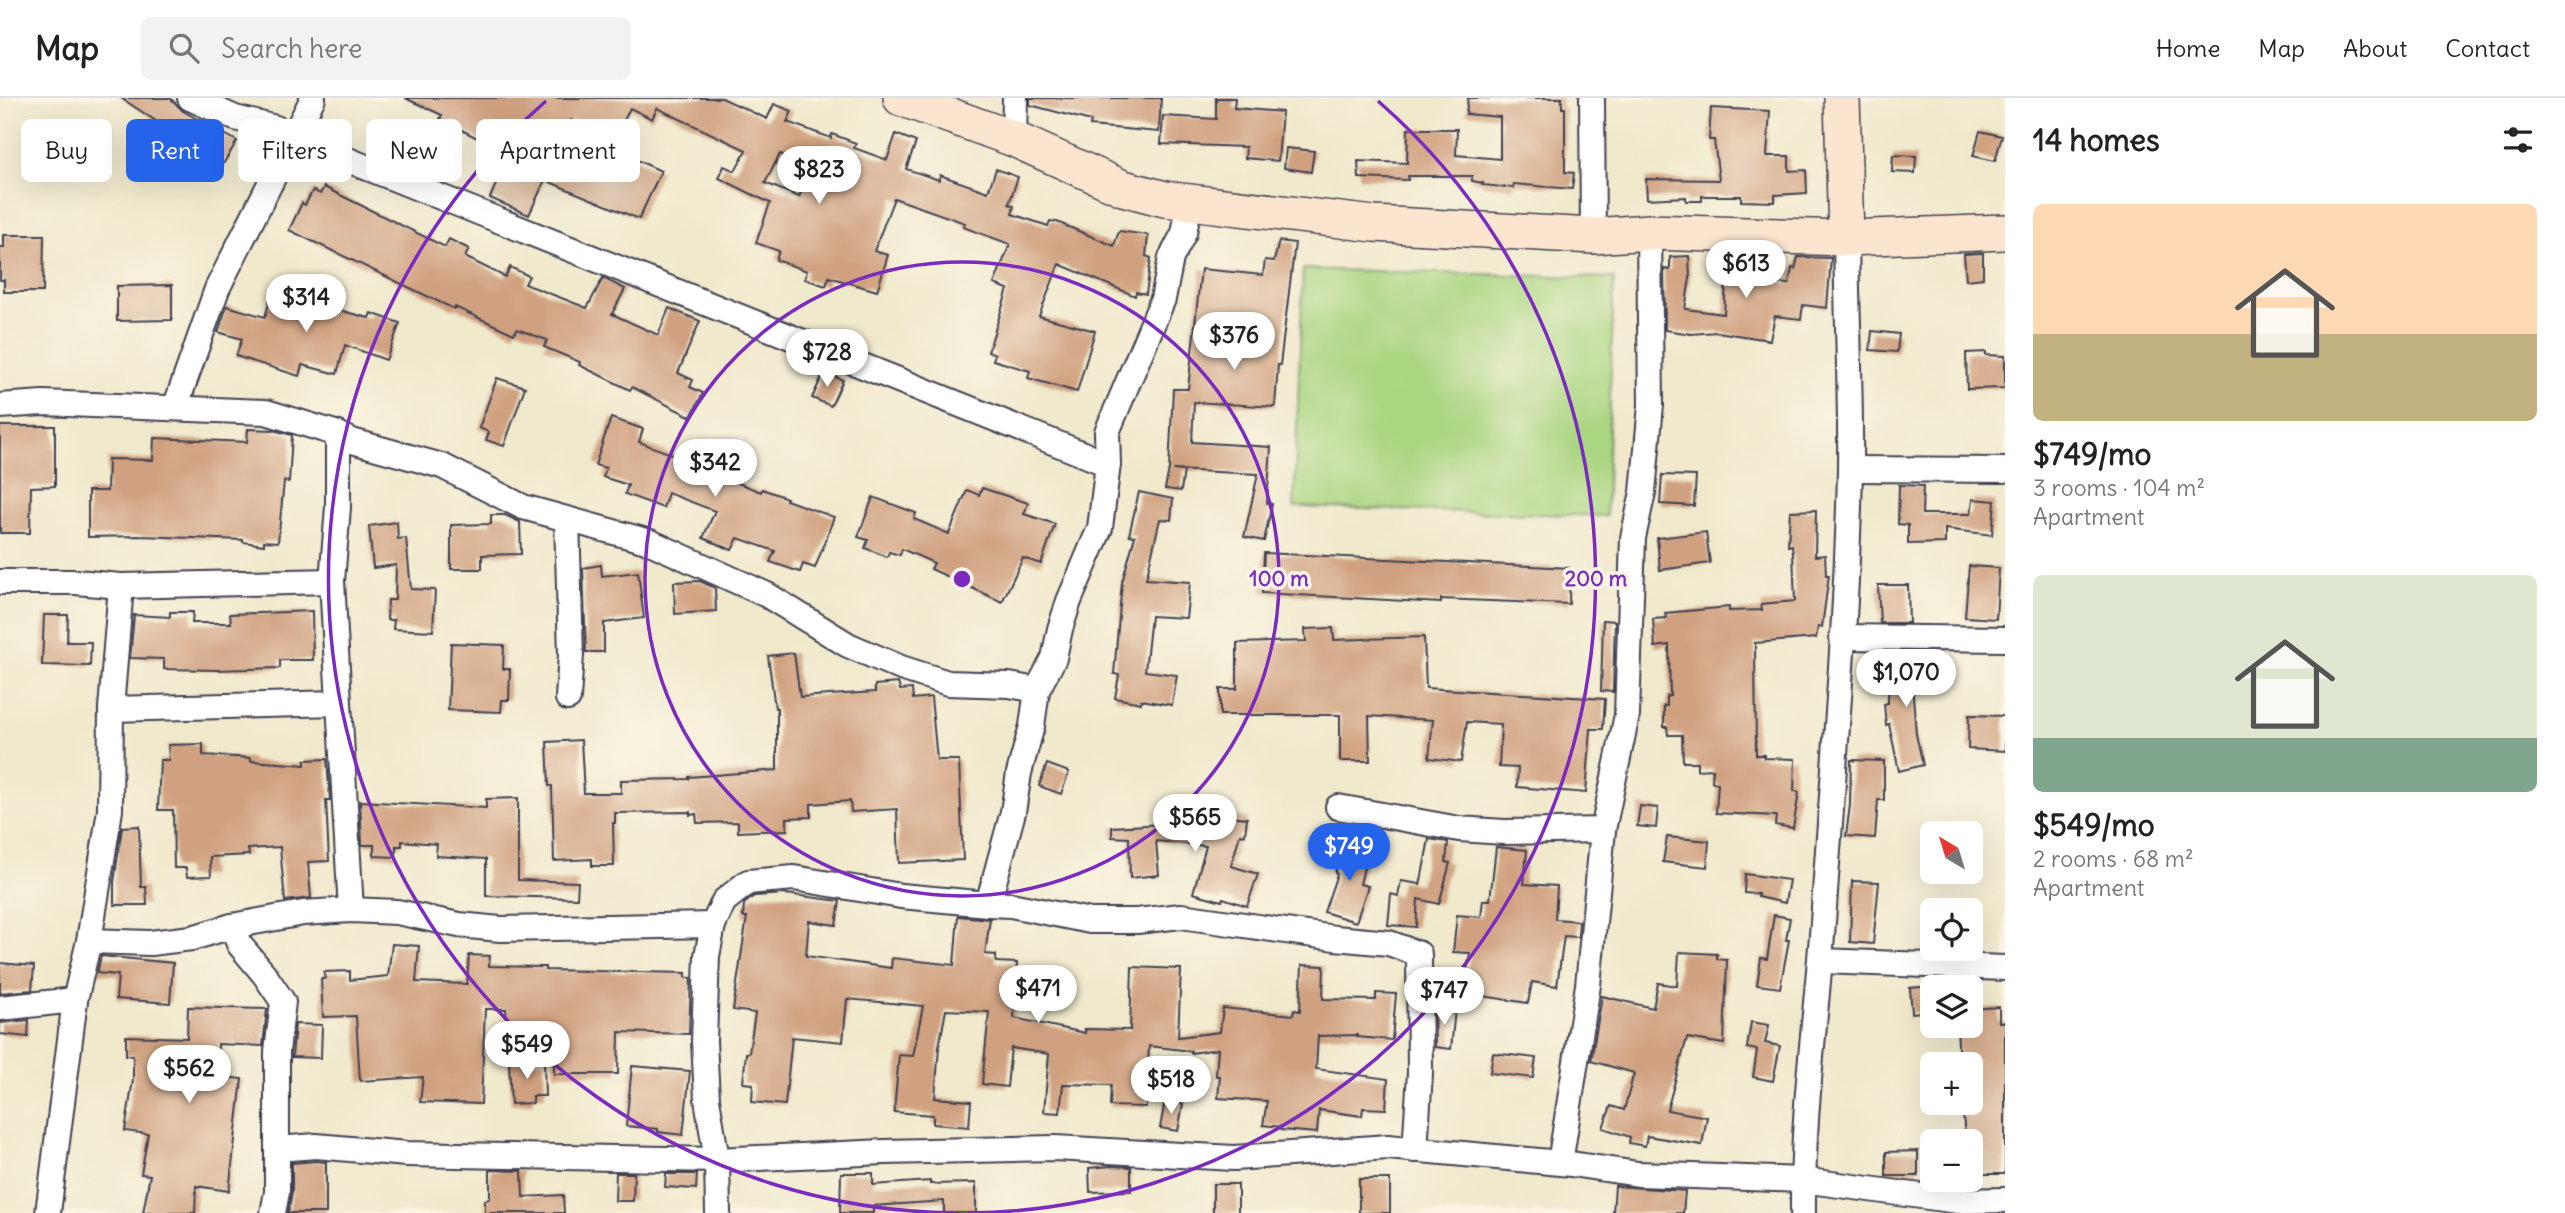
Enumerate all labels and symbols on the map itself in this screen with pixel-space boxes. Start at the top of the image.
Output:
pin: $823 [778,146,860,206]
pin: $613 [1705,240,1787,300]
pin: $314 [265,274,347,334]
pin: $376 [1193,313,1275,372]
pin: $728 [786,330,868,389]
pin: $342 [674,440,756,499]
text: 100 m [1249,565,1309,592]
text: 200 m [1565,565,1628,592]
centre of rings [950,567,974,591]
pin: $1,070 [1849,650,1963,709]
pin: $565 [1154,794,1236,854]
north arrow [1920,821,1983,884]
pin: $749 [1308,824,1390,883]
pin: $471 [997,965,1079,1025]
pin: $747 [1403,968,1485,1027]
pin: $549 [486,1021,568,1081]
pin: $562 [148,1046,230,1105]
pin: $518 [1130,1056,1212,1116]

